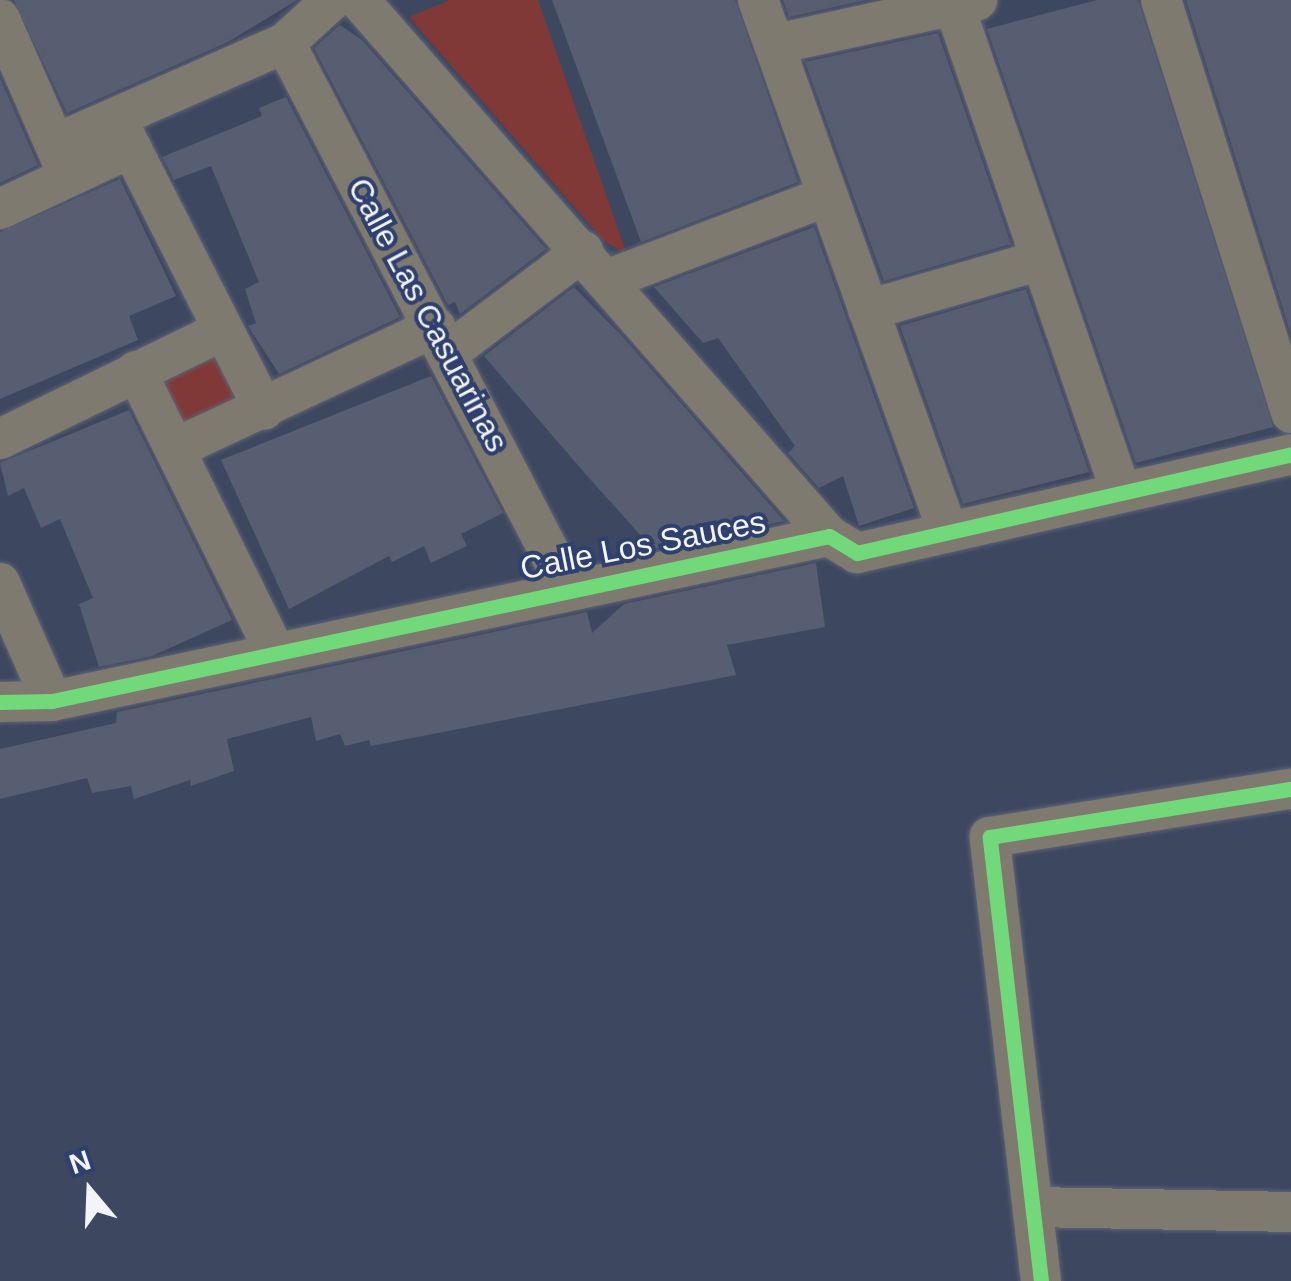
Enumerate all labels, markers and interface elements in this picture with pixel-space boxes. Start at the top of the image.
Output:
street label: Calle Las Casuarinas [340,172,516,458]
street label: Calle Los Sauces [517,502,769,588]
north arrow [40,1141,140,1241]
text: N [65,1144,95,1180]

